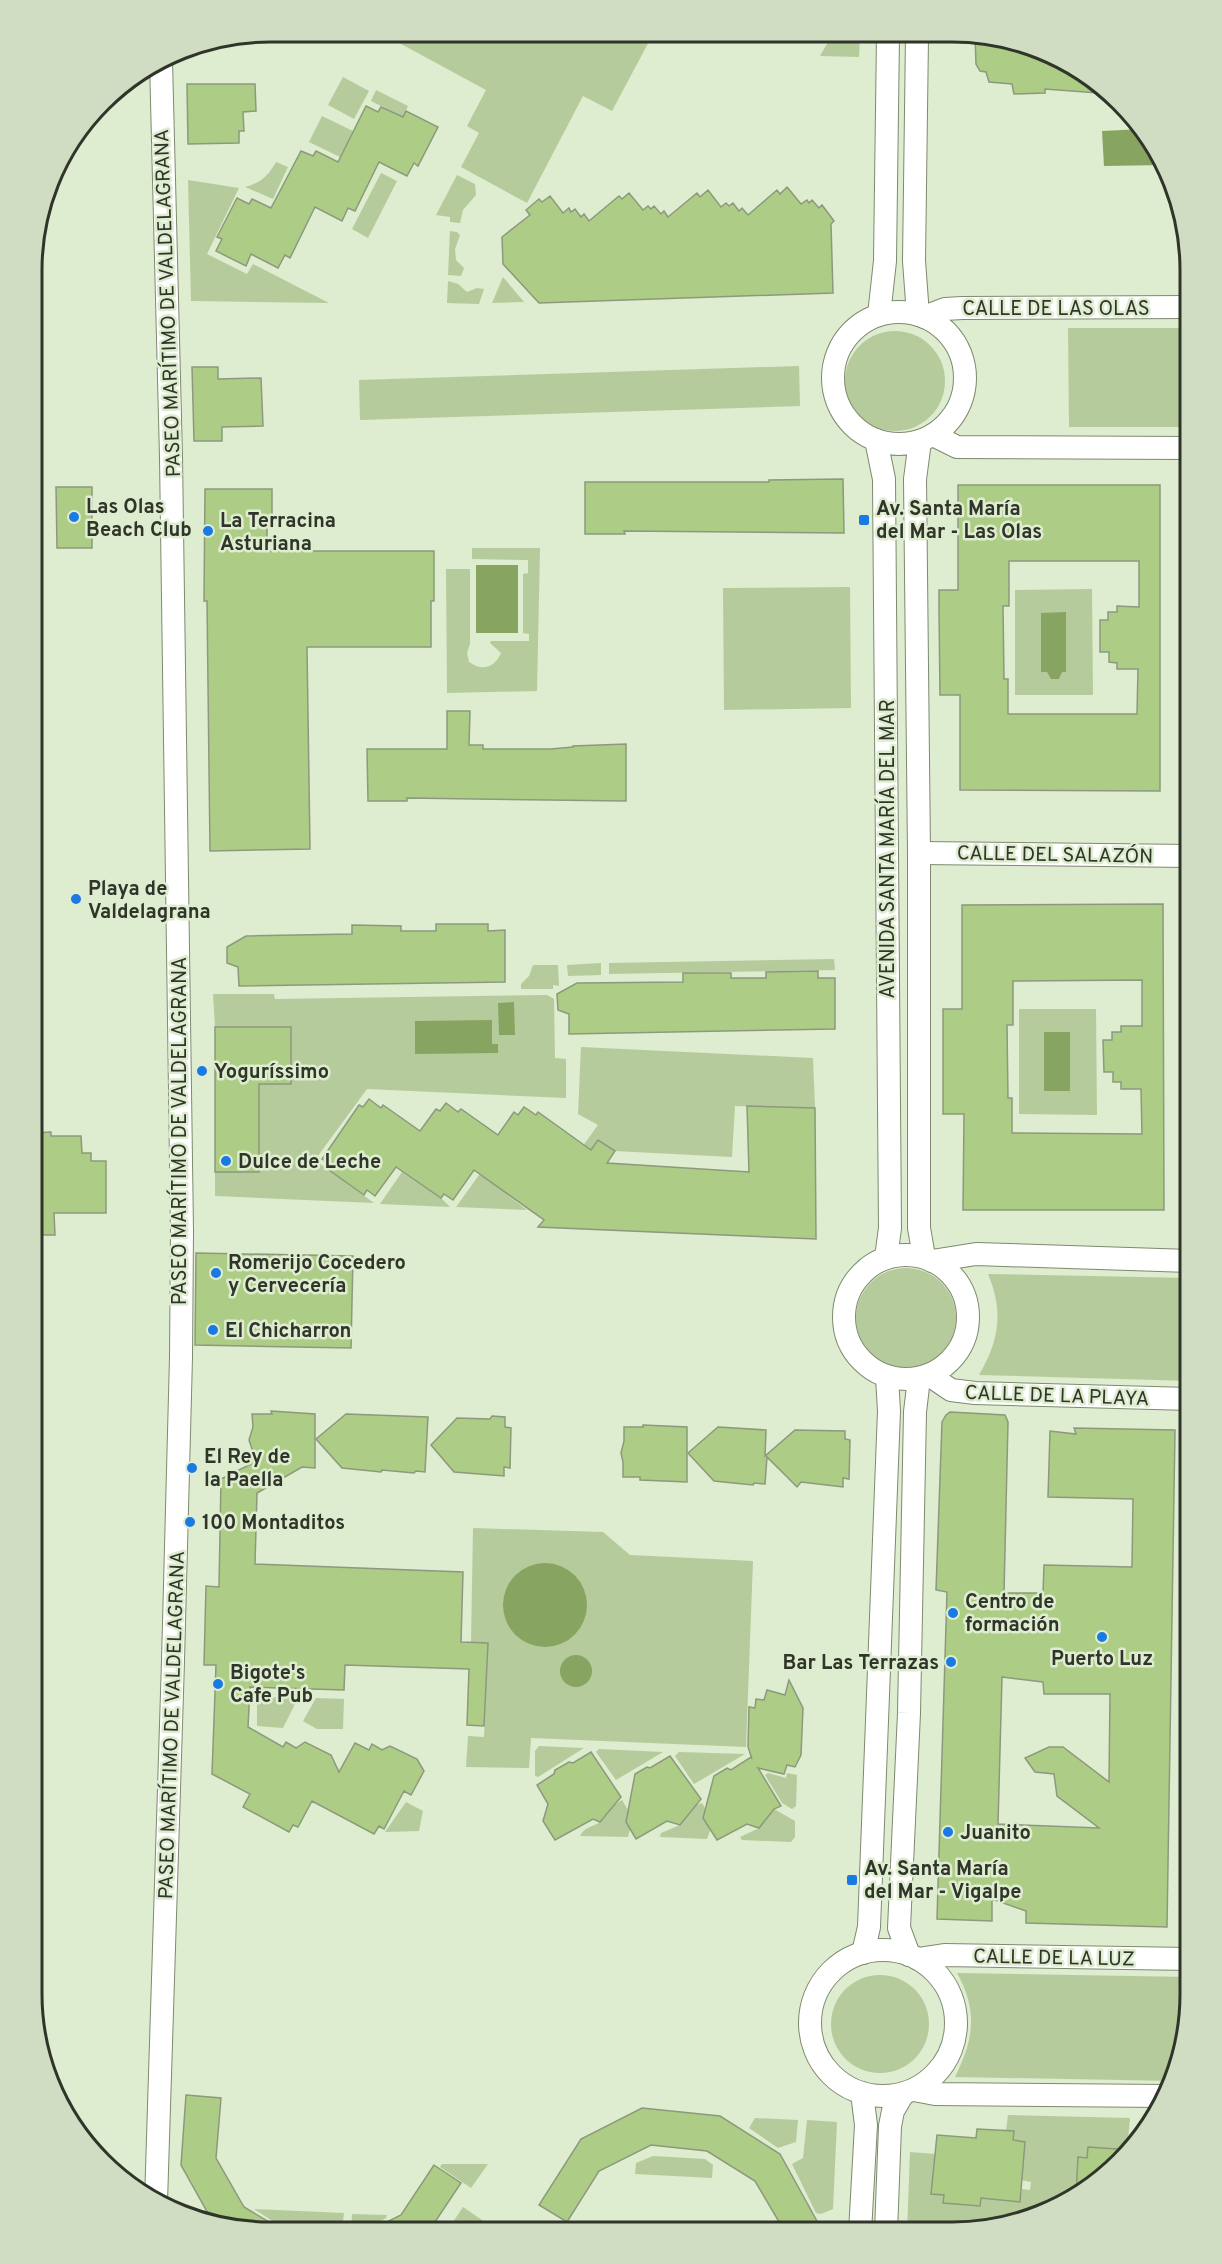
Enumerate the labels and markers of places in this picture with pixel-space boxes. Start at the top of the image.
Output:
place label: Las Olas Beach Club [86,495,192,544]
place label: Av. Santa María del Mar - Las Olas [876,497,1042,546]
place label: La Terracina Asturiana [220,509,336,558]
marker: Las Olas Beach Club [67,510,81,524]
marker: Av. Santa María del Mar - Las Olas [857,513,871,527]
marker: La Terracina Asturiana [201,524,215,538]
place label: Playa de Valdelagrana [88,877,211,926]
marker: Playa de Valdelagrana [69,892,83,906]
place label: Yoguríssimo [214,1060,329,1086]
marker: Yoguríssimo [195,1064,209,1078]
place label: Dulce de Leche [238,1150,381,1176]
marker: Dulce de Leche [219,1154,233,1168]
place label: Romerijo Cocedero y Cervecería [228,1251,406,1300]
marker: Romerijo Cocedero y Cervecería [209,1266,223,1280]
place label: El Chicharron [225,1319,351,1345]
marker: El Chicharron [206,1323,220,1337]
place label: El Rey de la Paella [204,1445,290,1494]
marker: El Rey de la Paella [185,1461,199,1475]
place label: 100 Montaditos [202,1511,345,1537]
marker: 100 Montaditos [183,1515,197,1529]
place label: Centro de formación [965,1590,1059,1639]
marker: Centro de formación [946,1606,960,1620]
marker: Puerto Luz [1095,1630,1109,1644]
place label: Puerto Luz [1051,1647,1153,1673]
place label: Bar Las Terrazas [782,1651,939,1677]
marker: Bar Las Terrazas [944,1655,958,1669]
place label: Bigote's Cafe Pub [230,1661,313,1710]
marker: Bigote's Cafe Pub [211,1677,225,1691]
place label: Juanito [960,1821,1031,1847]
marker: Juanito [941,1825,955,1839]
place label: Av. Santa María del Mar - Vigalpe [864,1857,1021,1906]
marker: Av. Santa María del Mar - Vigalpe [845,1873,859,1887]

